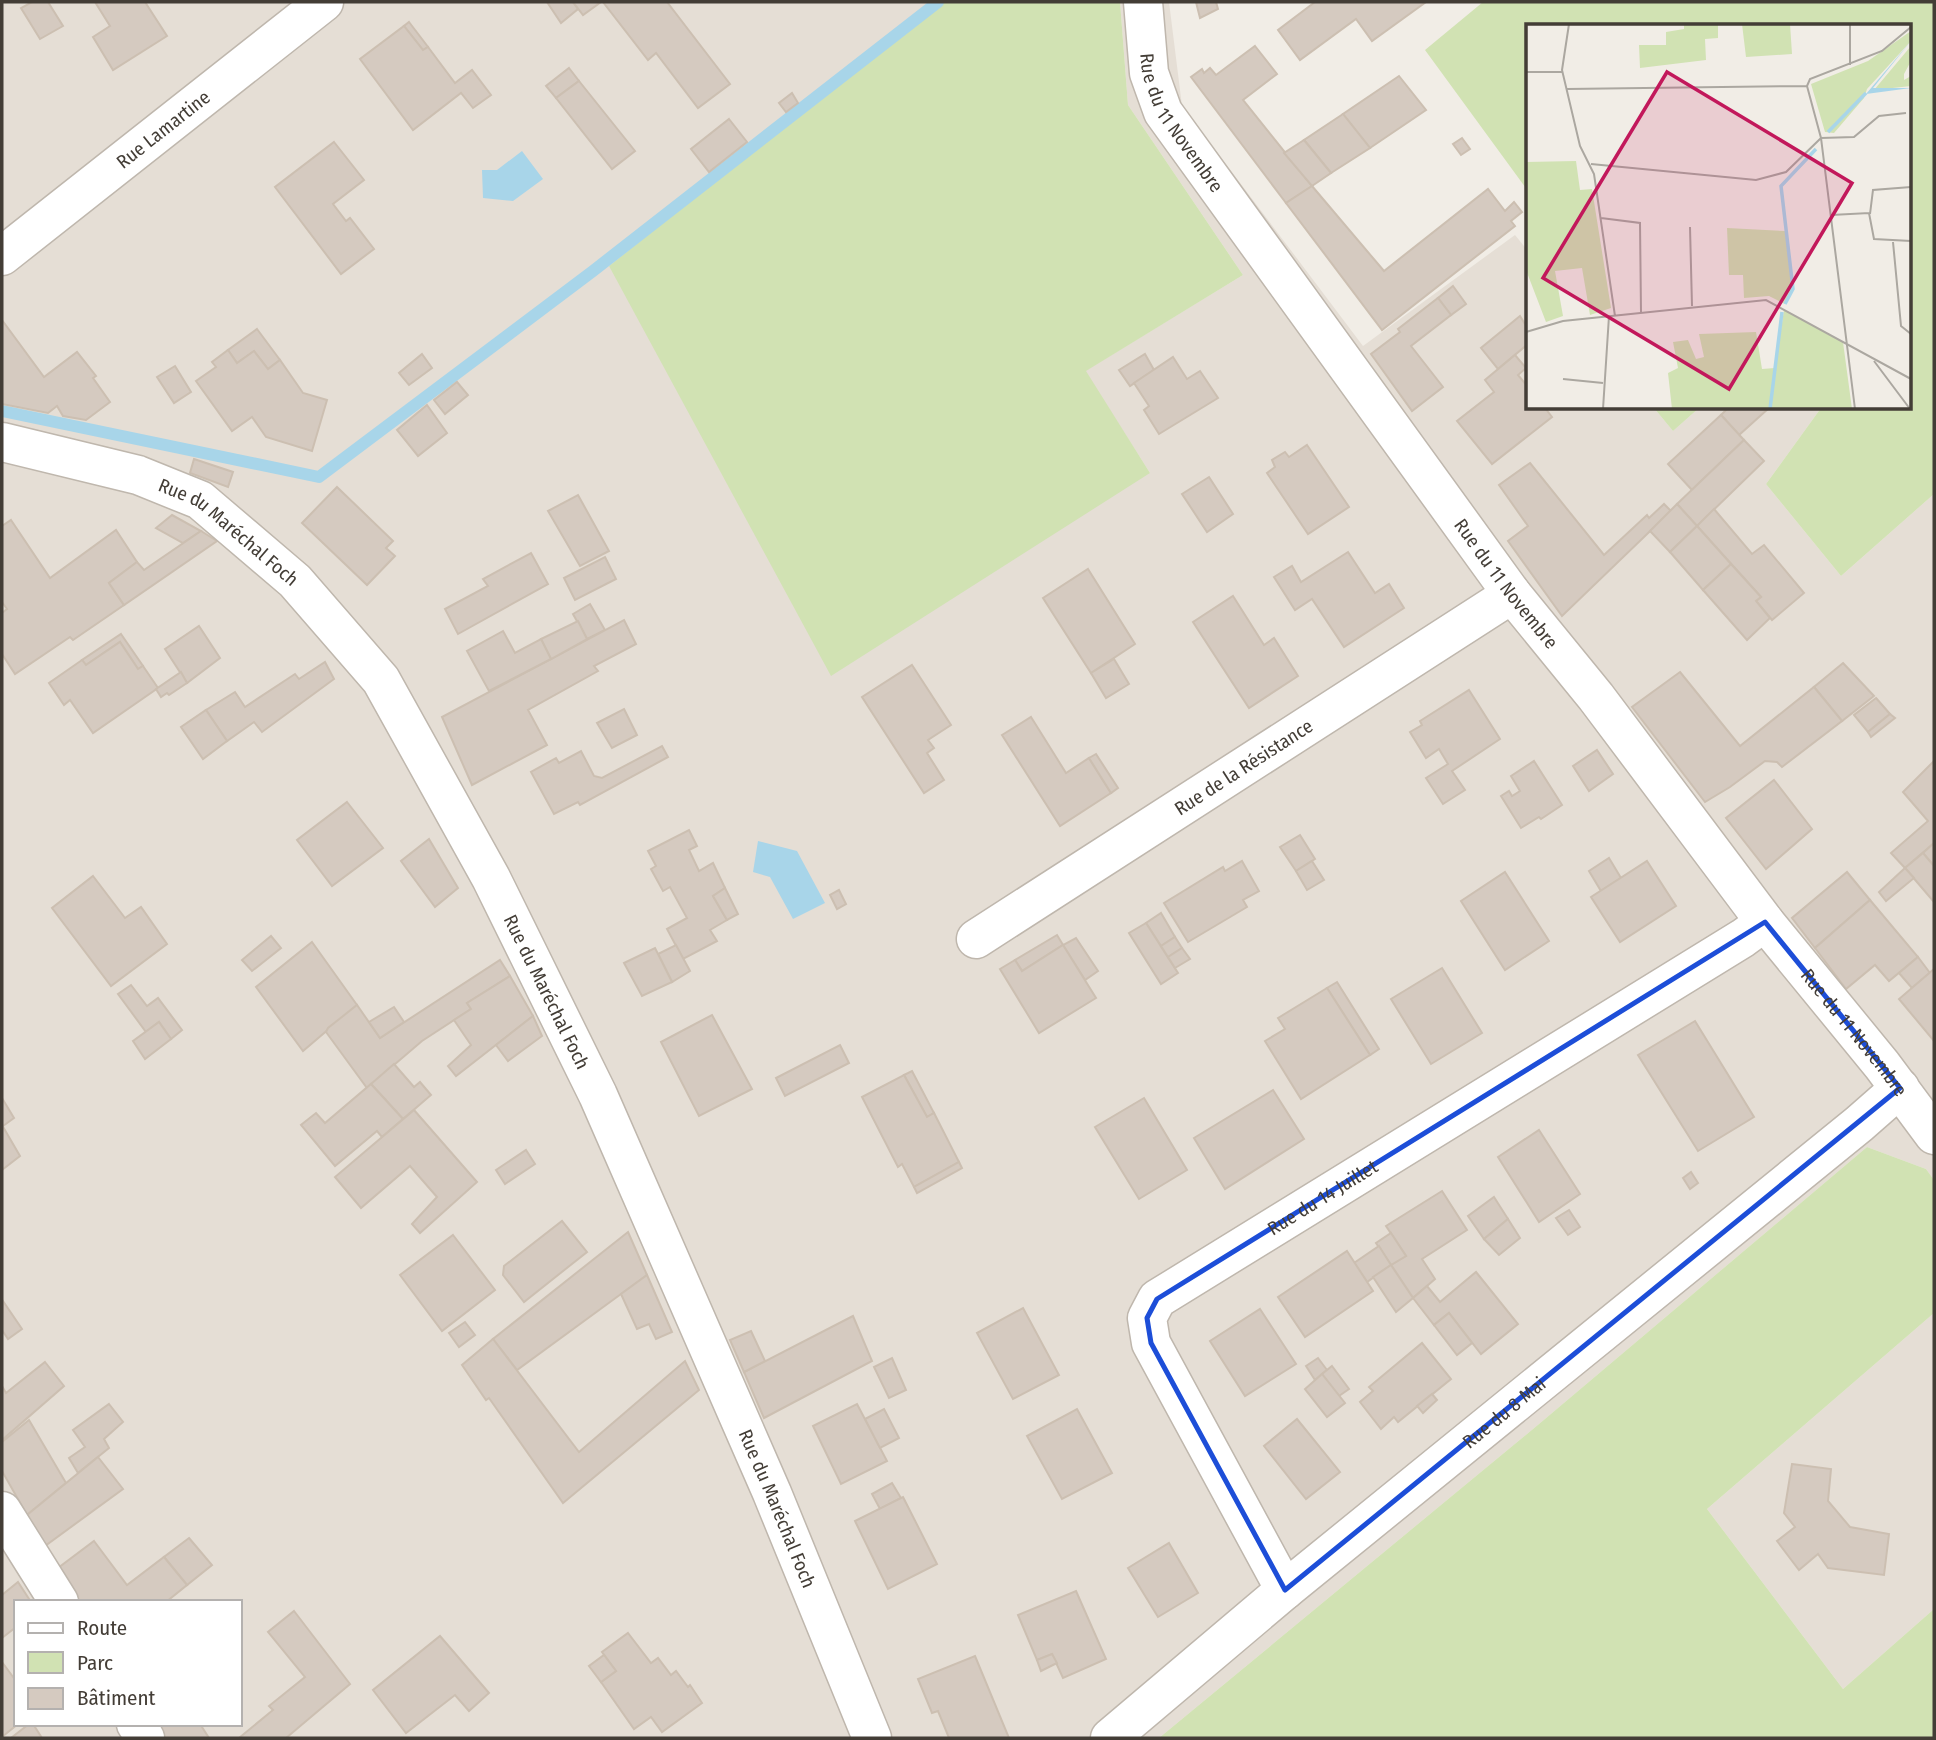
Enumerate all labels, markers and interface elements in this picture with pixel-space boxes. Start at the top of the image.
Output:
inset map [1526,24,1912,410]
street label: Rue du 11 Novembre [1135,52,1228,197]
street label: Rue Lamartine [112,85,215,173]
street label: Rue du Maréchal Foch [155,473,303,591]
street label: Rue du 11 Novembre [1449,514,1563,653]
street label: Rue de la Résistance [1170,714,1317,820]
street label: Rue du Maréchal Foch [499,911,594,1073]
street label: Rue du 11 Novembre [1796,964,1912,1101]
street label: Rue du 14 Juillet [1263,1154,1383,1240]
street label: Rue du 8 Mai [1458,1372,1550,1453]
street label: Rue du Maréchal Foch [734,1426,820,1591]
legend [14,1600,242,1726]
text: Route [77,1615,127,1641]
text: Parc [77,1650,113,1676]
text: Bâtiment [77,1685,156,1711]

